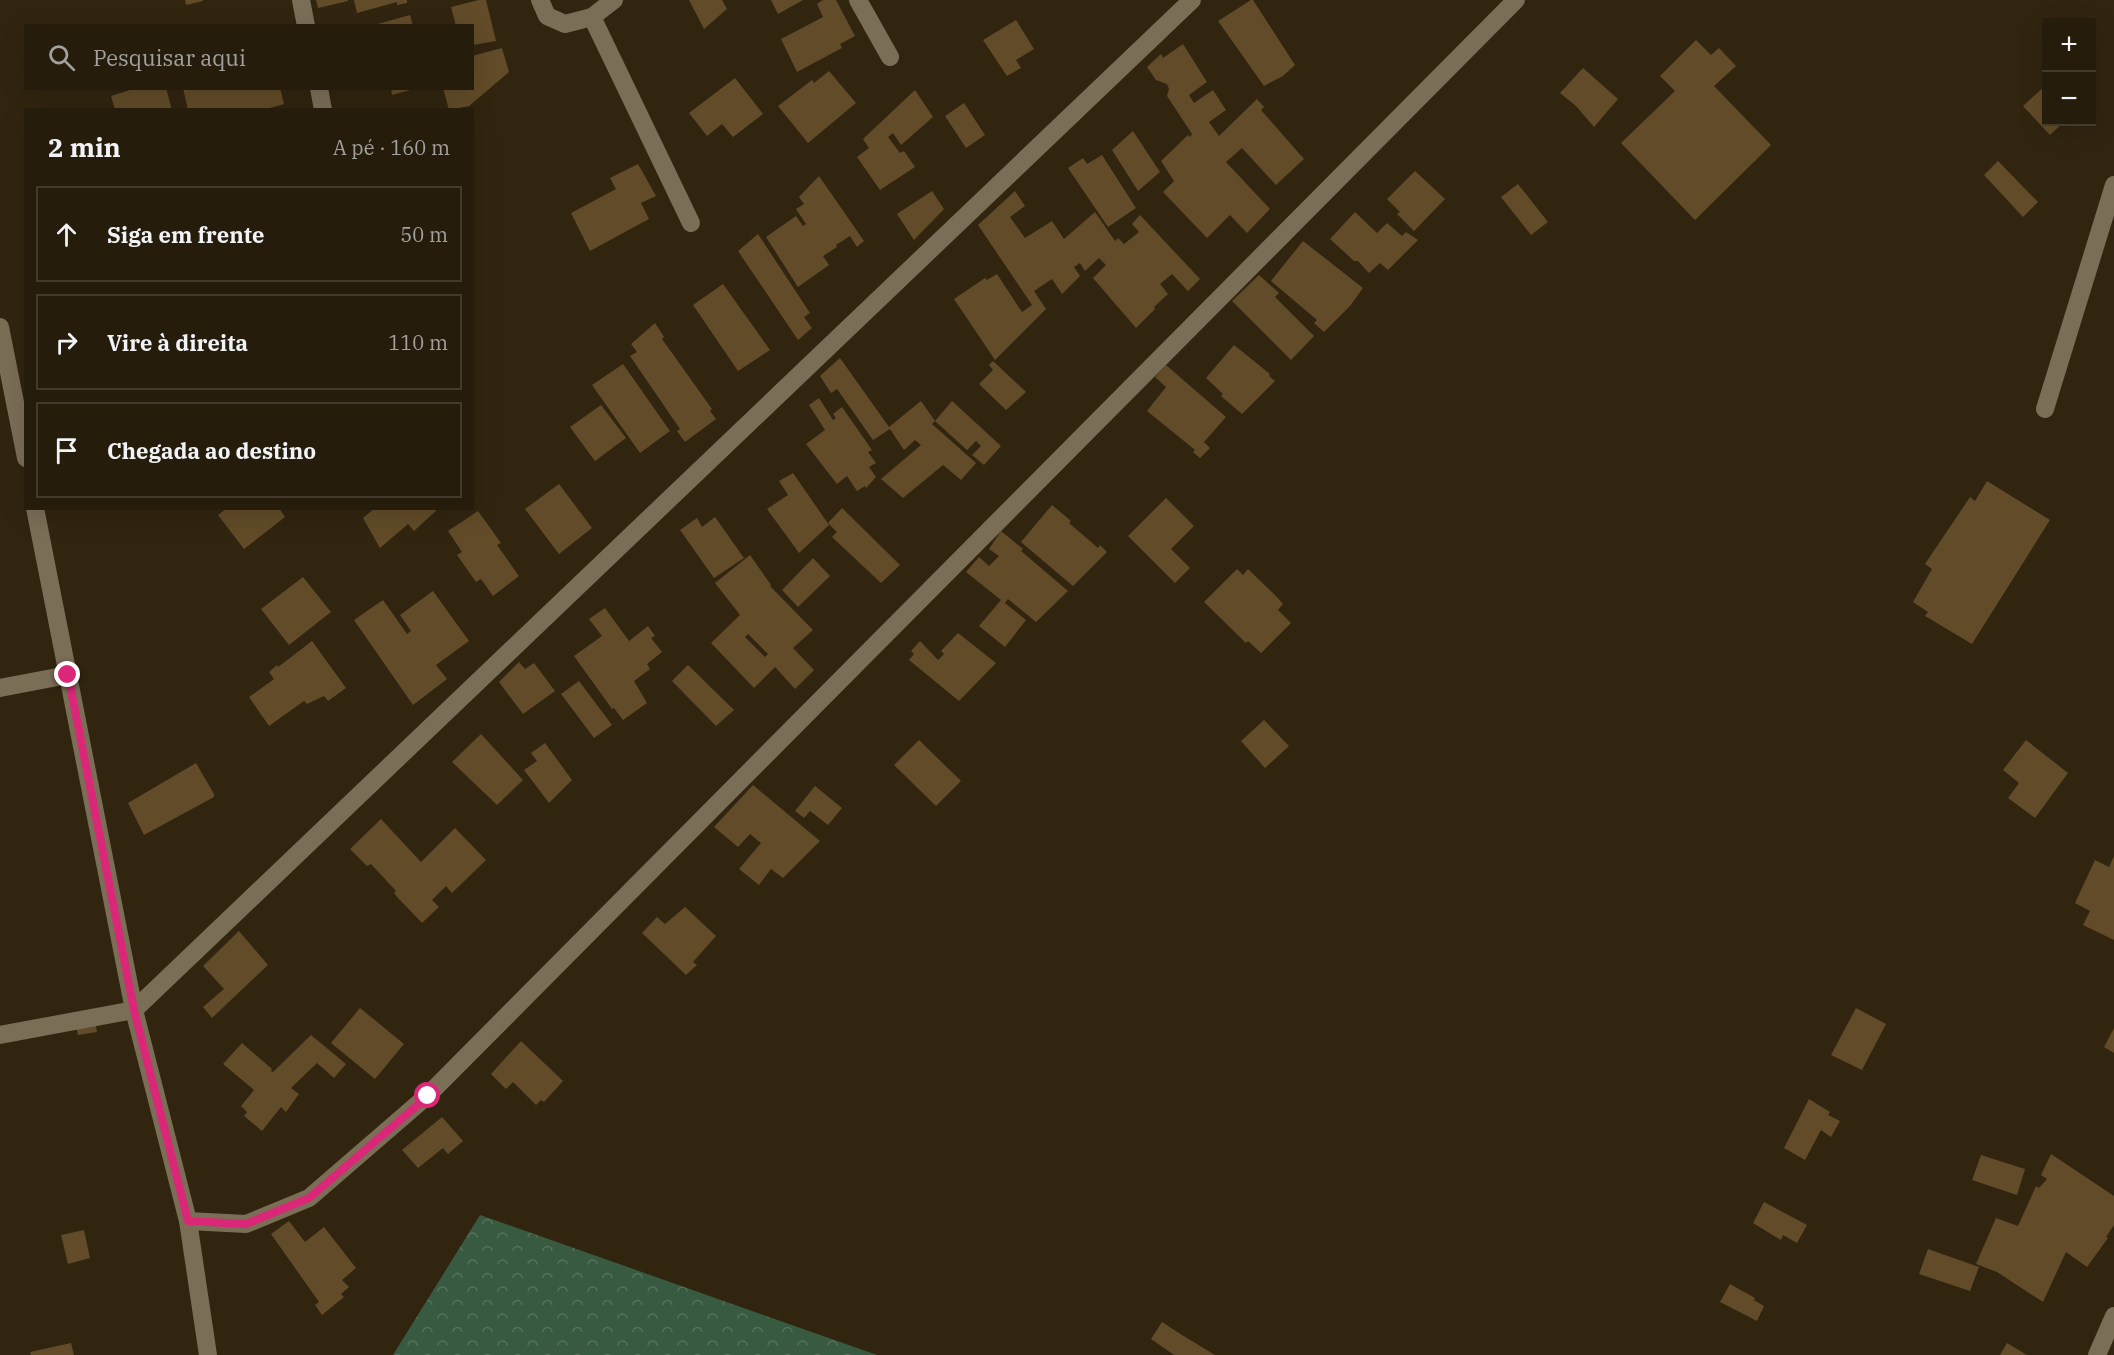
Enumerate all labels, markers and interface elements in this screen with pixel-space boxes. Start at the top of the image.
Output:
map controls [2042,18,2096,126]
button: + [2042,18,2096,72]
search box [24,24,474,90]
icon: search [45,41,78,74]
text: Pesquisar aqui [93,43,246,72]
button: − [2042,72,2096,126]
text: 2 min [48,130,121,164]
text: A pé · 160 m [333,134,450,161]
icon: ahead [50,218,83,251]
text: Siga em frente [107,220,264,249]
text: 50 m [400,221,448,248]
icon: right [50,326,83,359]
text: Vire à direita [107,328,248,357]
text: 110 m [388,329,448,356]
icon: arrive [50,434,83,467]
text: Chegada ao destino [107,436,316,465]
route end [54,661,80,687]
route start [414,1082,440,1108]

